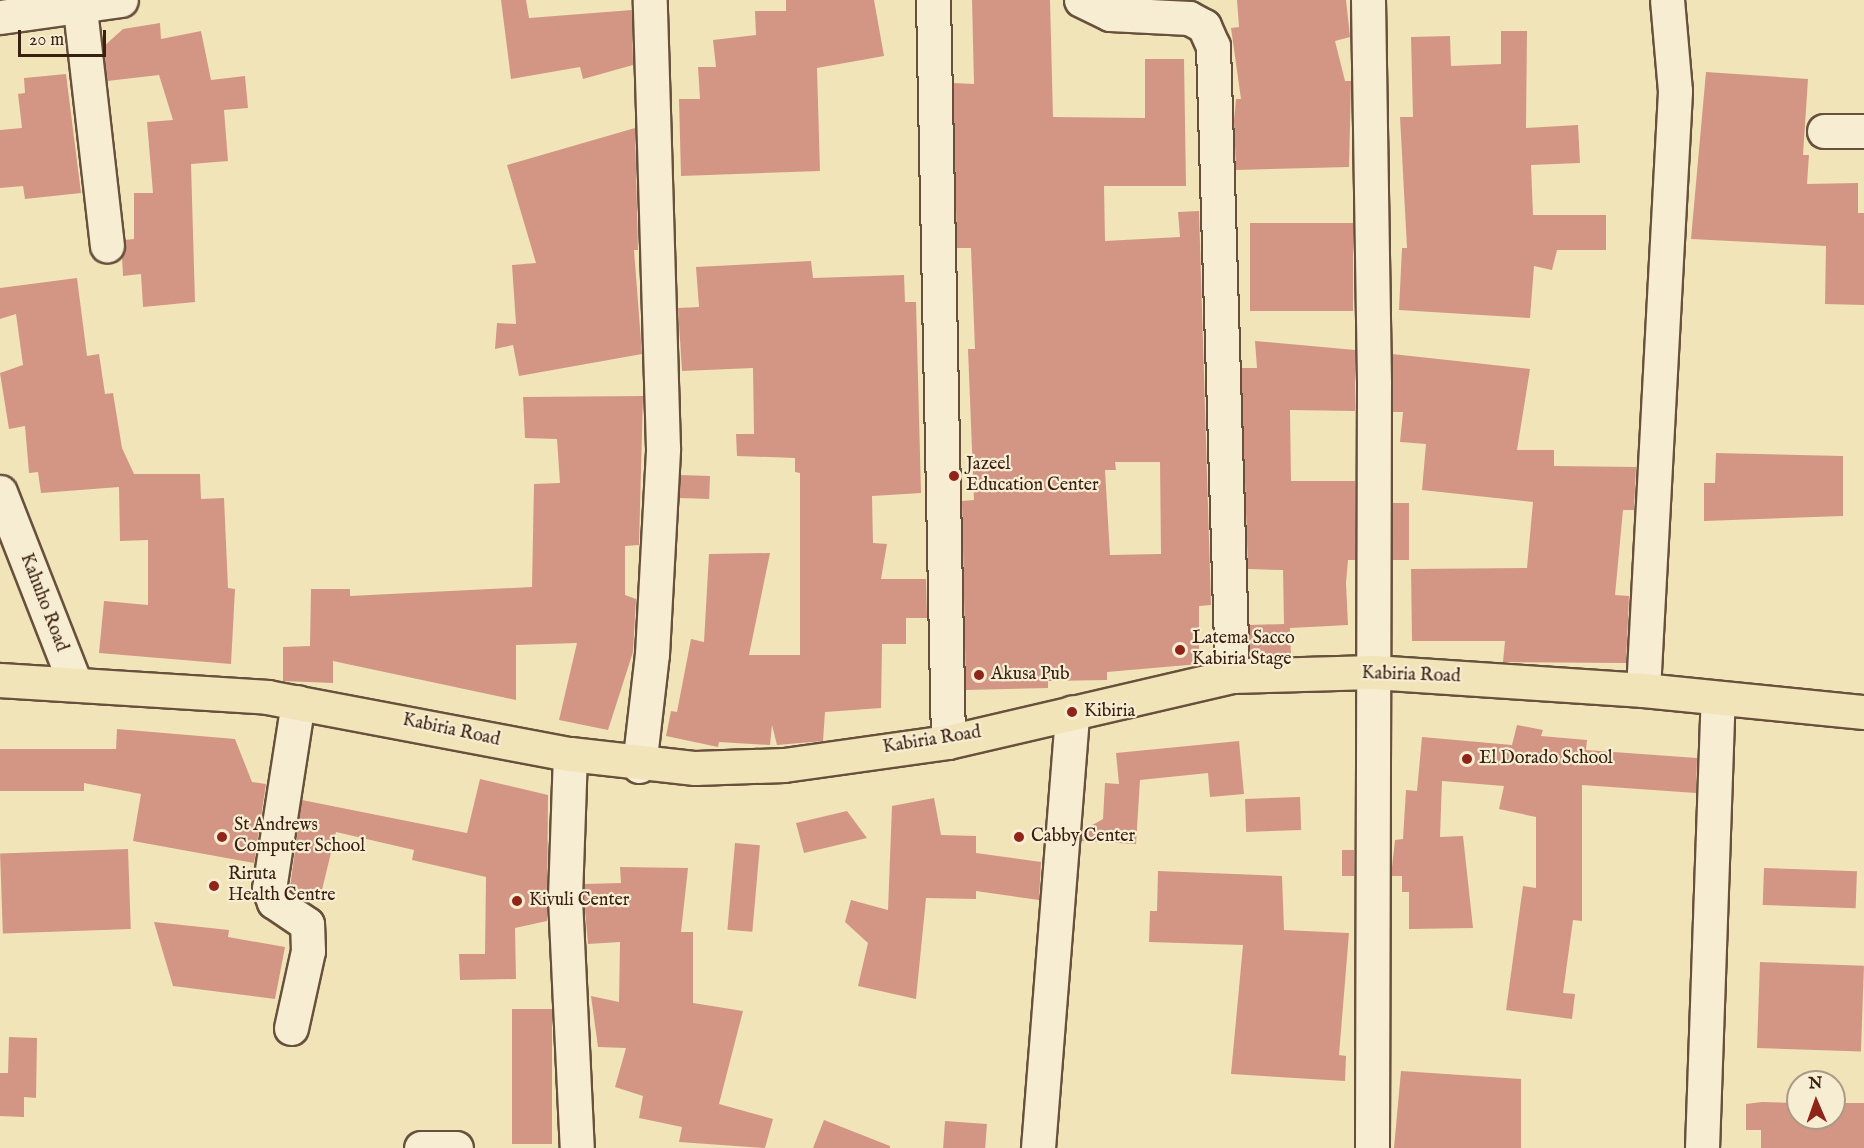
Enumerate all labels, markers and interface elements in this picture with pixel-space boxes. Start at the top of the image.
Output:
scale bar [21,18,110,56]
text: 20 m [29,29,64,52]
place label: Jazeel Education Center [966,455,1099,498]
marker: Jazeel Education Center [947,469,961,483]
street label: Kahuho Road [14,551,72,655]
place label: Latema Sacco Kabiria Stage [1192,629,1295,672]
marker: Latema Sacco Kabiria Stage [1173,643,1187,657]
street label: Kabiria Road [1361,663,1461,689]
place label: Akusa Pub [991,664,1070,686]
marker: Akusa Pub [972,668,986,682]
place label: Kibiria [1084,701,1135,723]
marker: Kibiria [1065,705,1079,719]
street label: Kabiria Road [400,710,502,752]
street label: Kabiria Road [881,723,983,759]
place label: El Dorado School [1479,748,1613,770]
marker: El Dorado School [1460,752,1474,766]
place label: St Andrews Computer School [234,816,365,858]
place label: Cabby Center [1031,826,1135,848]
marker: St Andrews Computer School [215,830,229,844]
marker: Cabby Center [1012,830,1026,844]
place label: Riruta Health Centre [228,865,336,908]
marker: Riruta Health Centre [205,877,223,895]
place label: Kivuli Center [529,890,629,912]
marker: Kivuli Center [510,894,524,908]
north arrow [1786,1070,1846,1130]
text: N [1808,1074,1823,1094]

